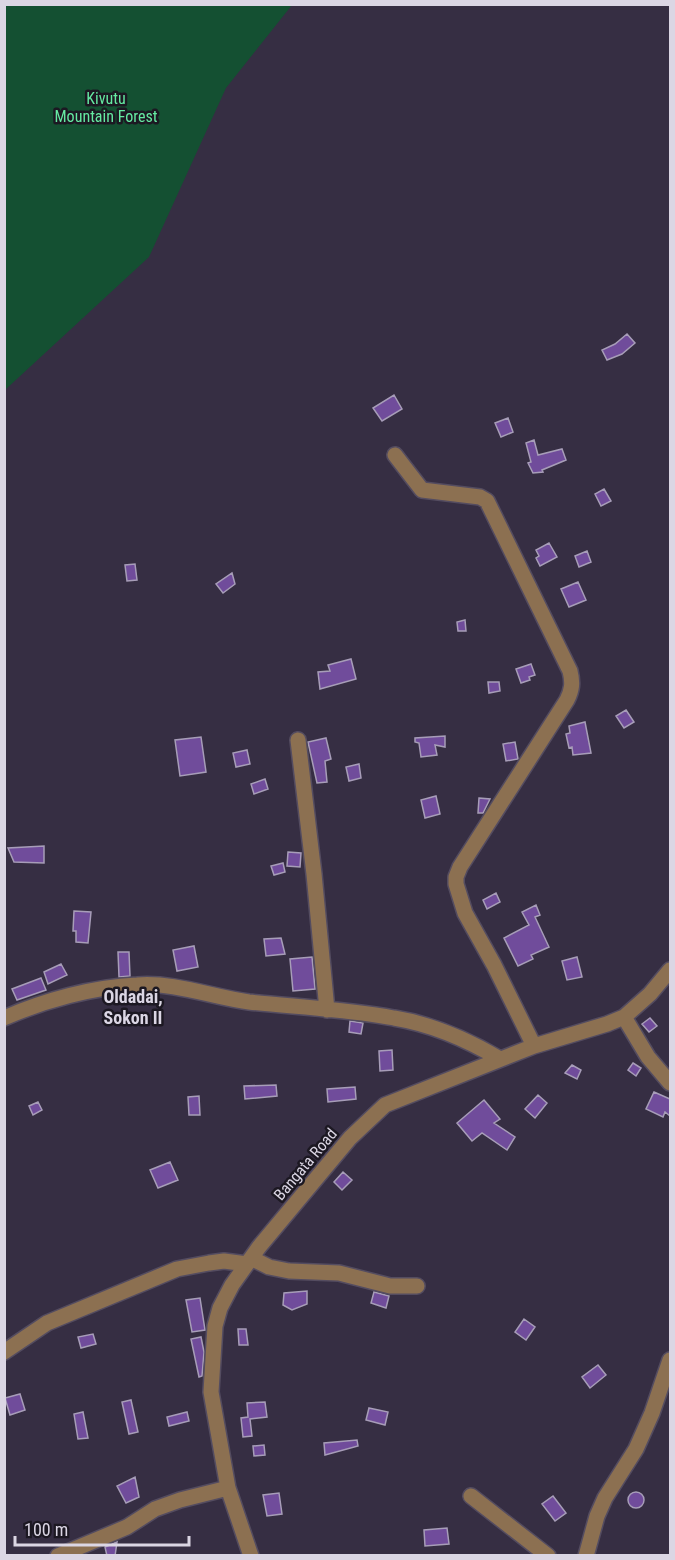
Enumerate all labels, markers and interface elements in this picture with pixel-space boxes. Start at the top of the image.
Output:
park label: Kivutu Mountain Forest [55,89,158,126]
district label: Oldadai, Sokon II [103,986,163,1028]
street label: Bangata Road [270,1125,341,1204]
scale bar [15,1509,189,1547]
text: 100 m [24,1519,68,1540]

